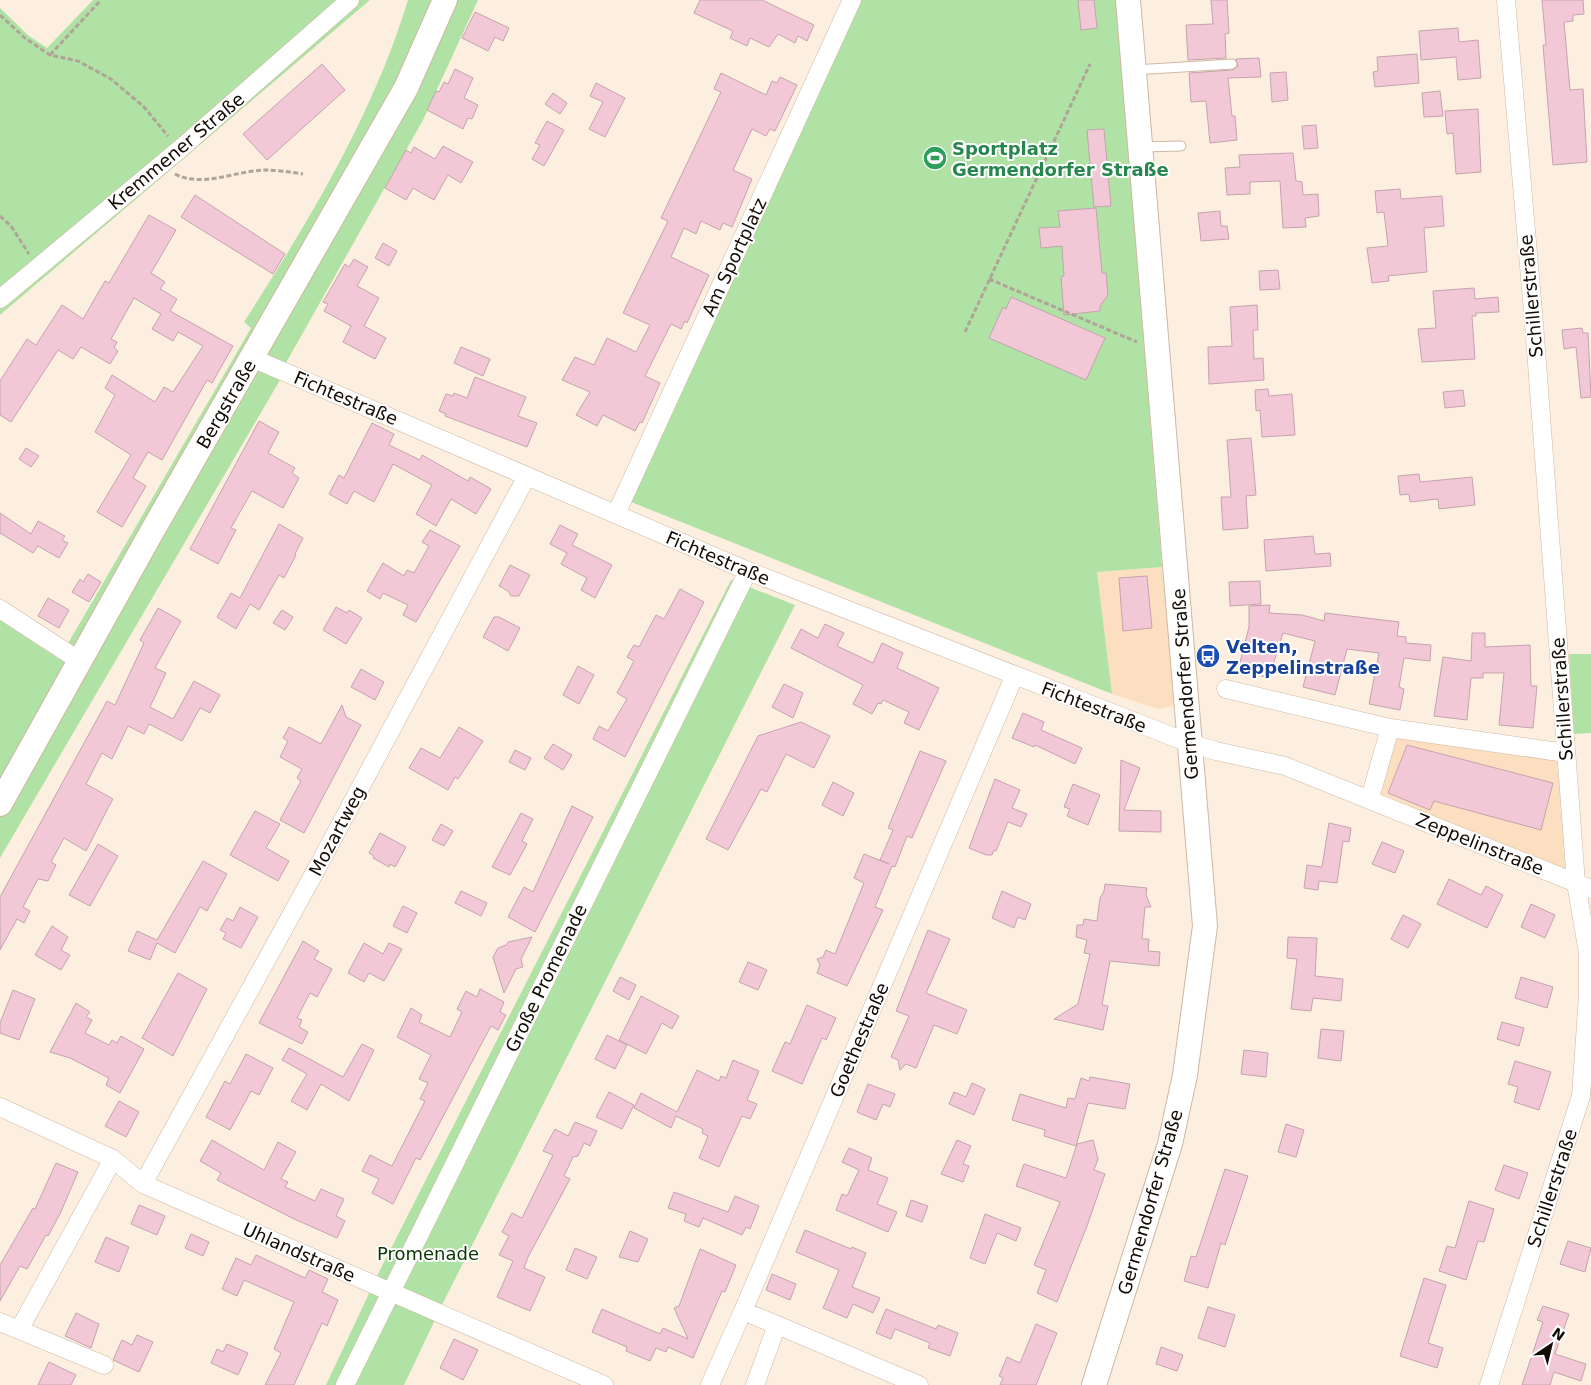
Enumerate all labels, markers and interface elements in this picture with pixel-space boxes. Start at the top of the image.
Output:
street label: Kremmener Straße [104,88,248,214]
place label: Sportplatz Germendorfer Straße [952,138,1169,180]
sports icon: Sportplatz Germendorfer Straße [922,145,948,171]
street label: Am Sportplatz [697,195,771,319]
street label: Schillerstraße [1515,234,1547,358]
street label: Bergstraße [192,356,260,452]
street label: Fichtestraße [291,367,401,429]
street label: Fichtestraße [663,527,773,589]
street label: Germendorfer Straße [1168,588,1202,780]
place label: Velten, Zeppelinstraße [1226,636,1380,678]
street label: Schillerstraße [1547,637,1577,761]
bus stop icon: Velten, Zeppelinstraße [1195,643,1221,669]
street label: Fichtestraße [1039,677,1149,737]
street label: Mozartweg [305,782,369,880]
street label: Zeppelinstraße [1413,809,1547,879]
street label: Große Promenade [501,901,591,1055]
street label: Goethestraße [825,979,893,1101]
street label: Germendorfer Straße [1113,1107,1187,1297]
street label: Schillerstraße [1523,1126,1581,1250]
street label: Uhlandstraße [240,1218,358,1286]
park label: Promenade [377,1243,479,1264]
north arrow [1526,1320,1576,1370]
text: N [1549,1324,1568,1344]

